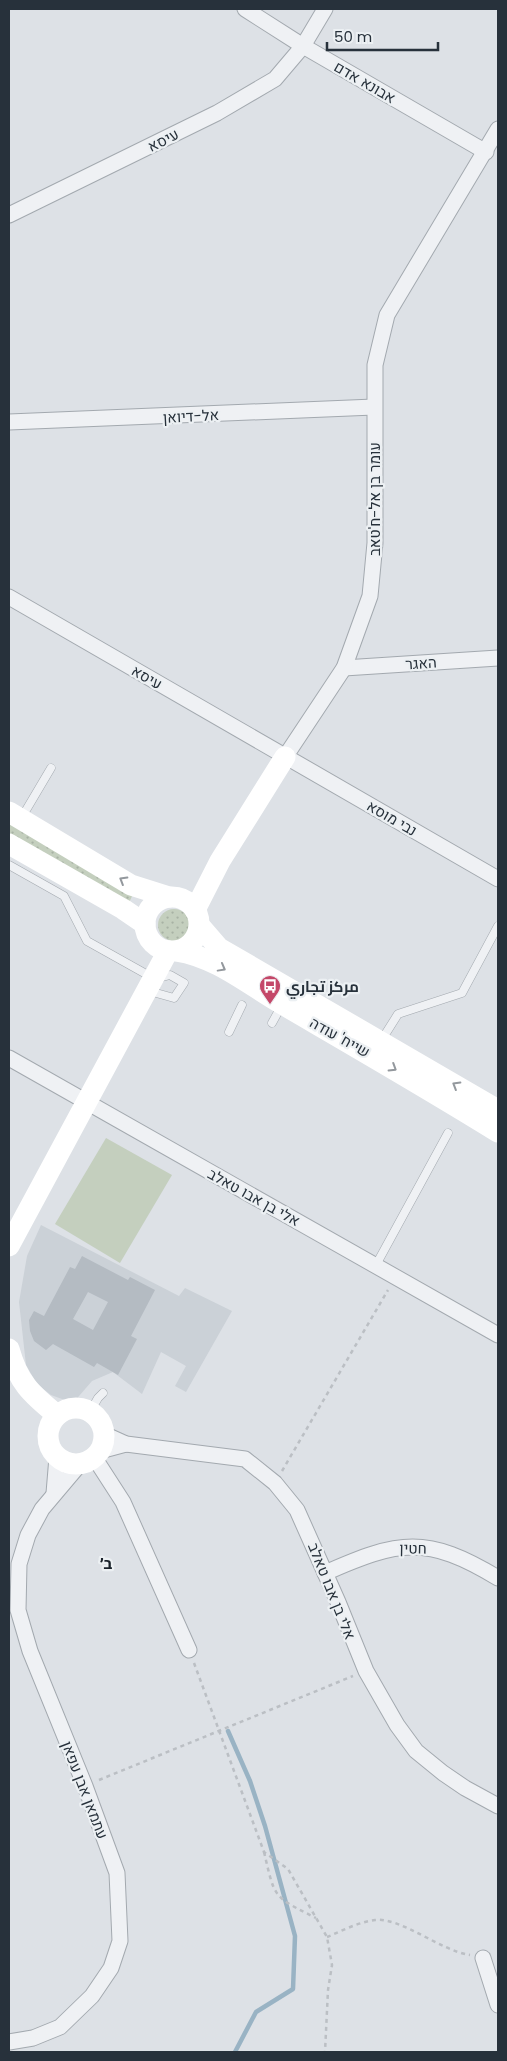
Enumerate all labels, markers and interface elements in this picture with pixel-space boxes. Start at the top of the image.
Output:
scale bar [327,20,438,52]
text: 50 m [334,26,372,47]
street label: אבונא אדם [330,56,400,108]
street label: עיסא [144,123,182,157]
street label: אל-דיואן [162,404,220,428]
street label: עומר בן אל-ח'טאב [364,442,385,556]
street label: האגר [405,651,437,675]
street label: עיסא [128,660,166,694]
street label: נבי מוסא [363,795,421,841]
one-way arrow [119,877,128,887]
one-way arrow [217,962,226,972]
bus stop icon: مركز تجاري [258,974,282,1005]
place label: مركز تجاري [286,976,359,999]
street label: שייח' עודה [306,1012,374,1062]
one-way arrow [388,1061,397,1071]
one-way arrow [453,1082,462,1092]
street label: אלי בן אבו טאלב [204,1163,304,1231]
street label: חטין [399,1537,427,1559]
street label: אלי בן אבו טאלב [303,1540,361,1642]
district label: ב׳ [100,1552,112,1575]
street label: עתמאן אבן עפאן [57,1738,113,1842]

